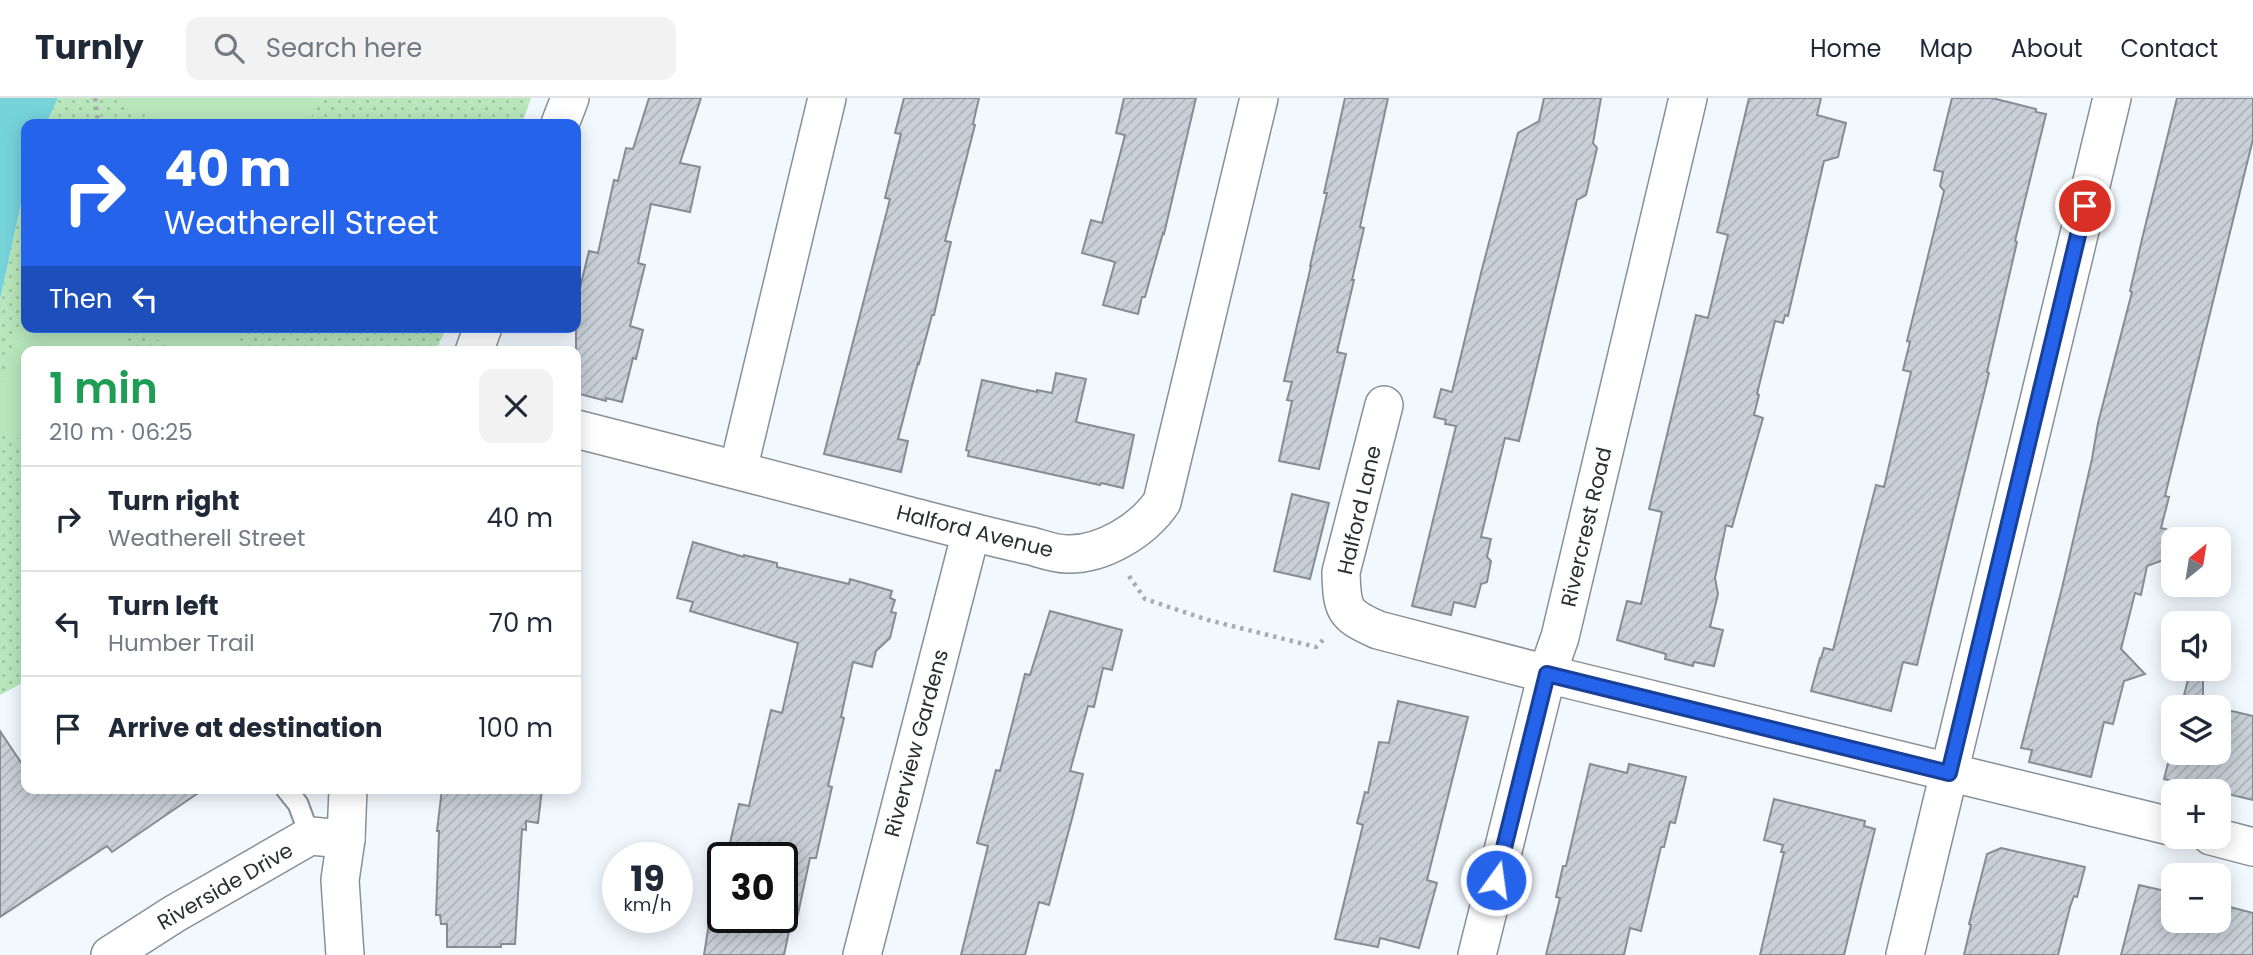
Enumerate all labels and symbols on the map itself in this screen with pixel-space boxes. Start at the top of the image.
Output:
pin [2055,176,2115,236]
street label: Halford Lane [1330,443,1388,577]
street label: Rivercrest Road [1554,444,1618,610]
street label: Halford Avenue [894,497,1056,565]
north arrow [2161,527,2231,597]
street label: Riverview Gardens [877,646,955,840]
street label: Riverside Drive [152,835,298,937]
speed limit sign: 30 [707,842,798,933]
position arrow [1459,843,1533,917]

